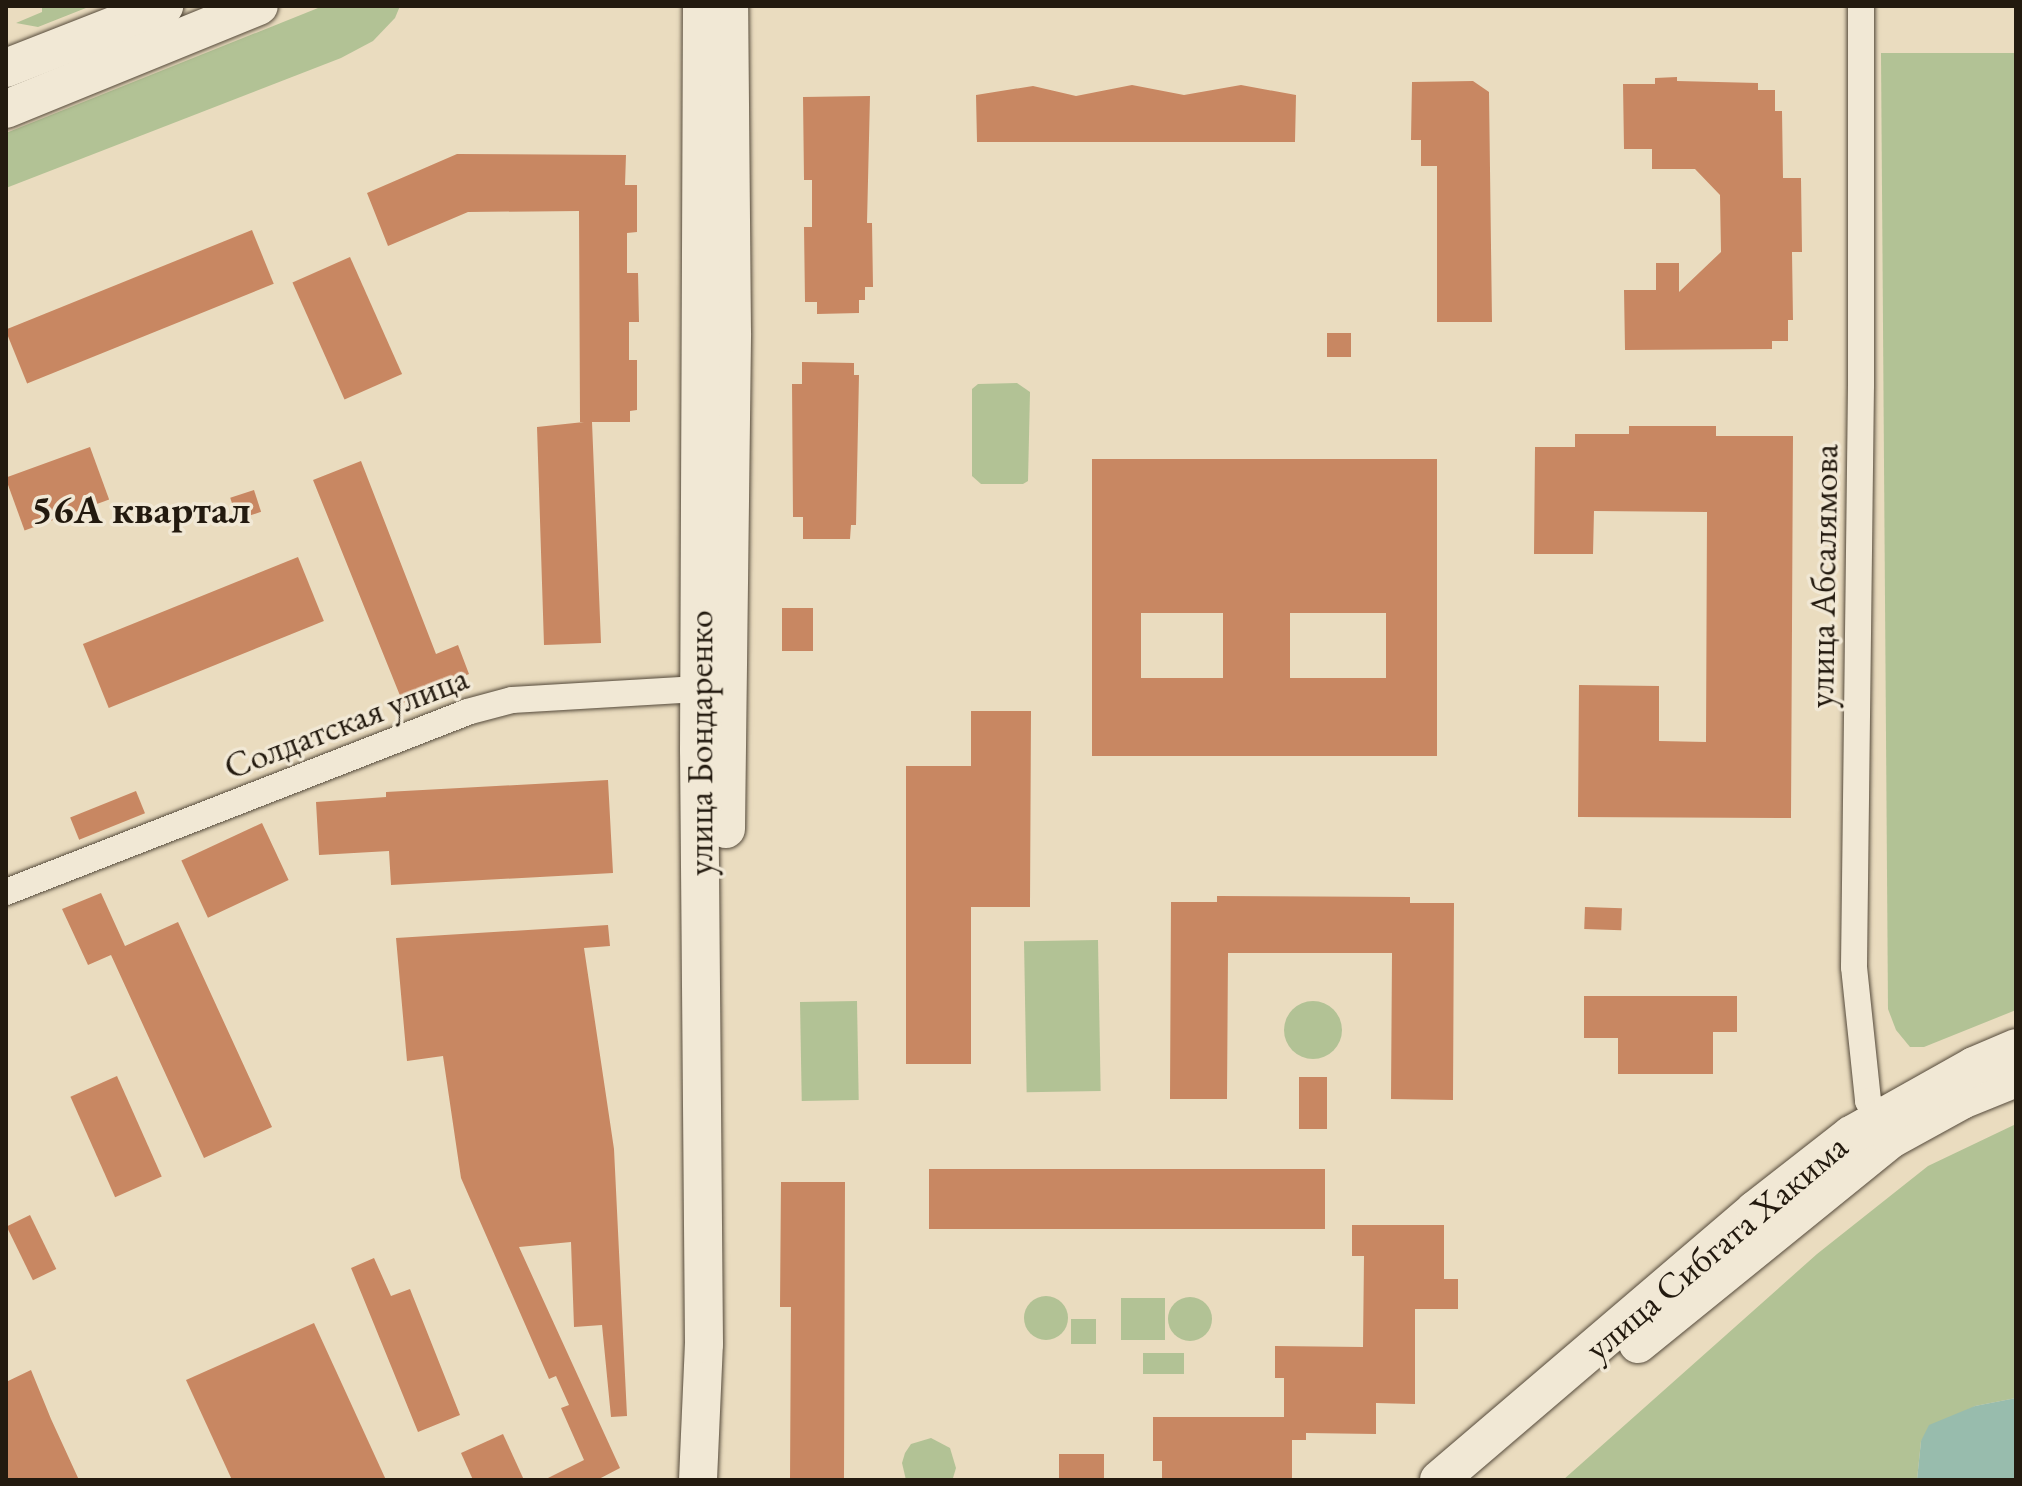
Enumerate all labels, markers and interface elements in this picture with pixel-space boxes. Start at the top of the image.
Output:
street label: улица Абсалямова [1799,444,1847,708]
district label: 56А квартал [31,485,251,533]
street label: улица Бондаренко [678,610,722,876]
street label: Солдатская улица [218,656,474,788]
street label: улица Сибгата Хакима [1576,1125,1856,1369]

